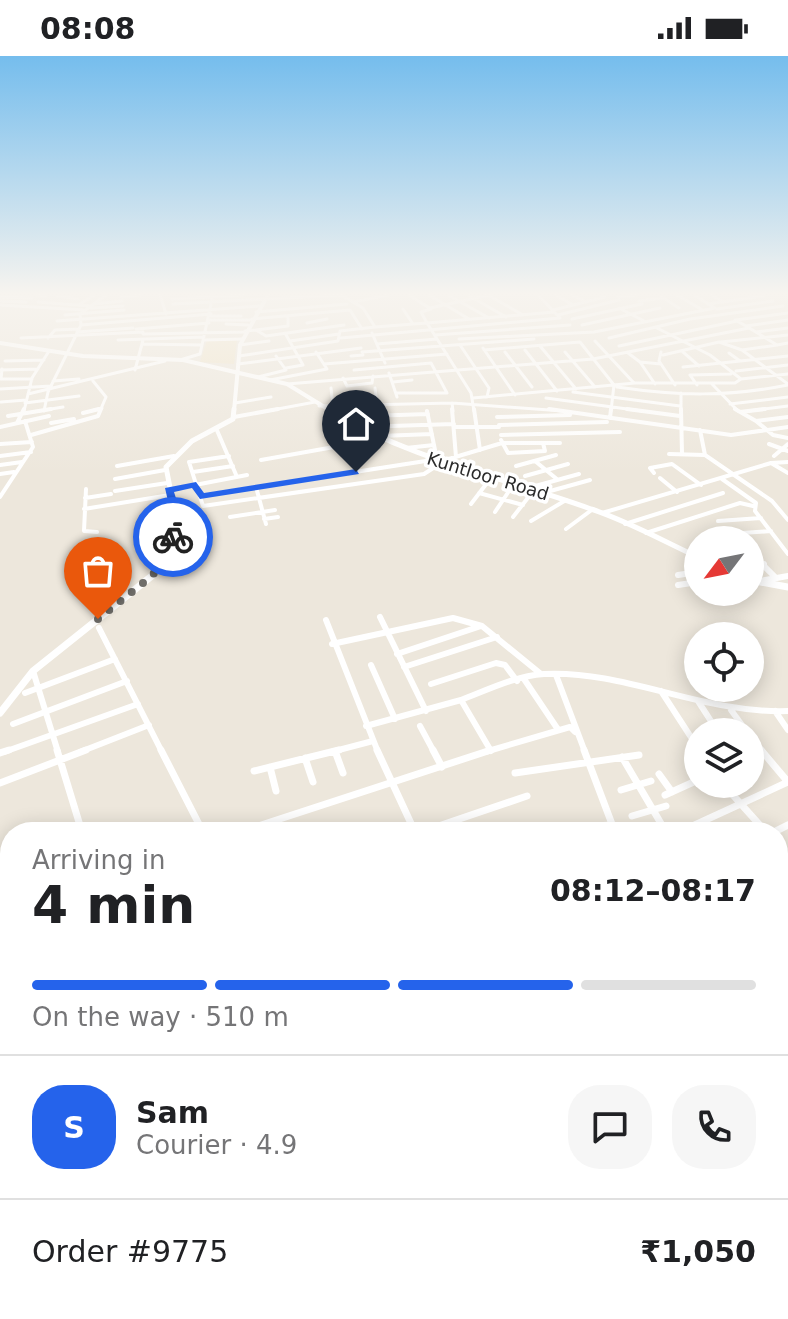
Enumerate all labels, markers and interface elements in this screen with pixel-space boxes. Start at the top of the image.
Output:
text: 08:08 [40,11,136,46]
pin [322,390,390,472]
icon: home [334,402,378,446]
street label: Kuntloor Road [425,448,551,504]
courier [133,497,213,577]
icon: bike [151,515,195,559]
north arrow [684,526,764,606]
map controls [684,526,764,798]
pin [64,537,132,619]
icon: bag [76,549,120,593]
button: locate [684,622,764,702]
button: layers [684,718,764,798]
text: Arriving in [32,845,166,875]
text: 08:12–08:17 [550,873,756,908]
text: 4 min [32,875,195,935]
text: On the way · 510 m [32,1002,289,1032]
button: chat [568,1085,652,1169]
button: phone [672,1085,756,1169]
text: Sam [136,1095,209,1130]
text: S [63,1110,85,1145]
text: Courier · 4.9 [136,1130,297,1160]
text: Order #9775 [32,1234,228,1269]
text: ₹1,050 [640,1234,756,1269]

